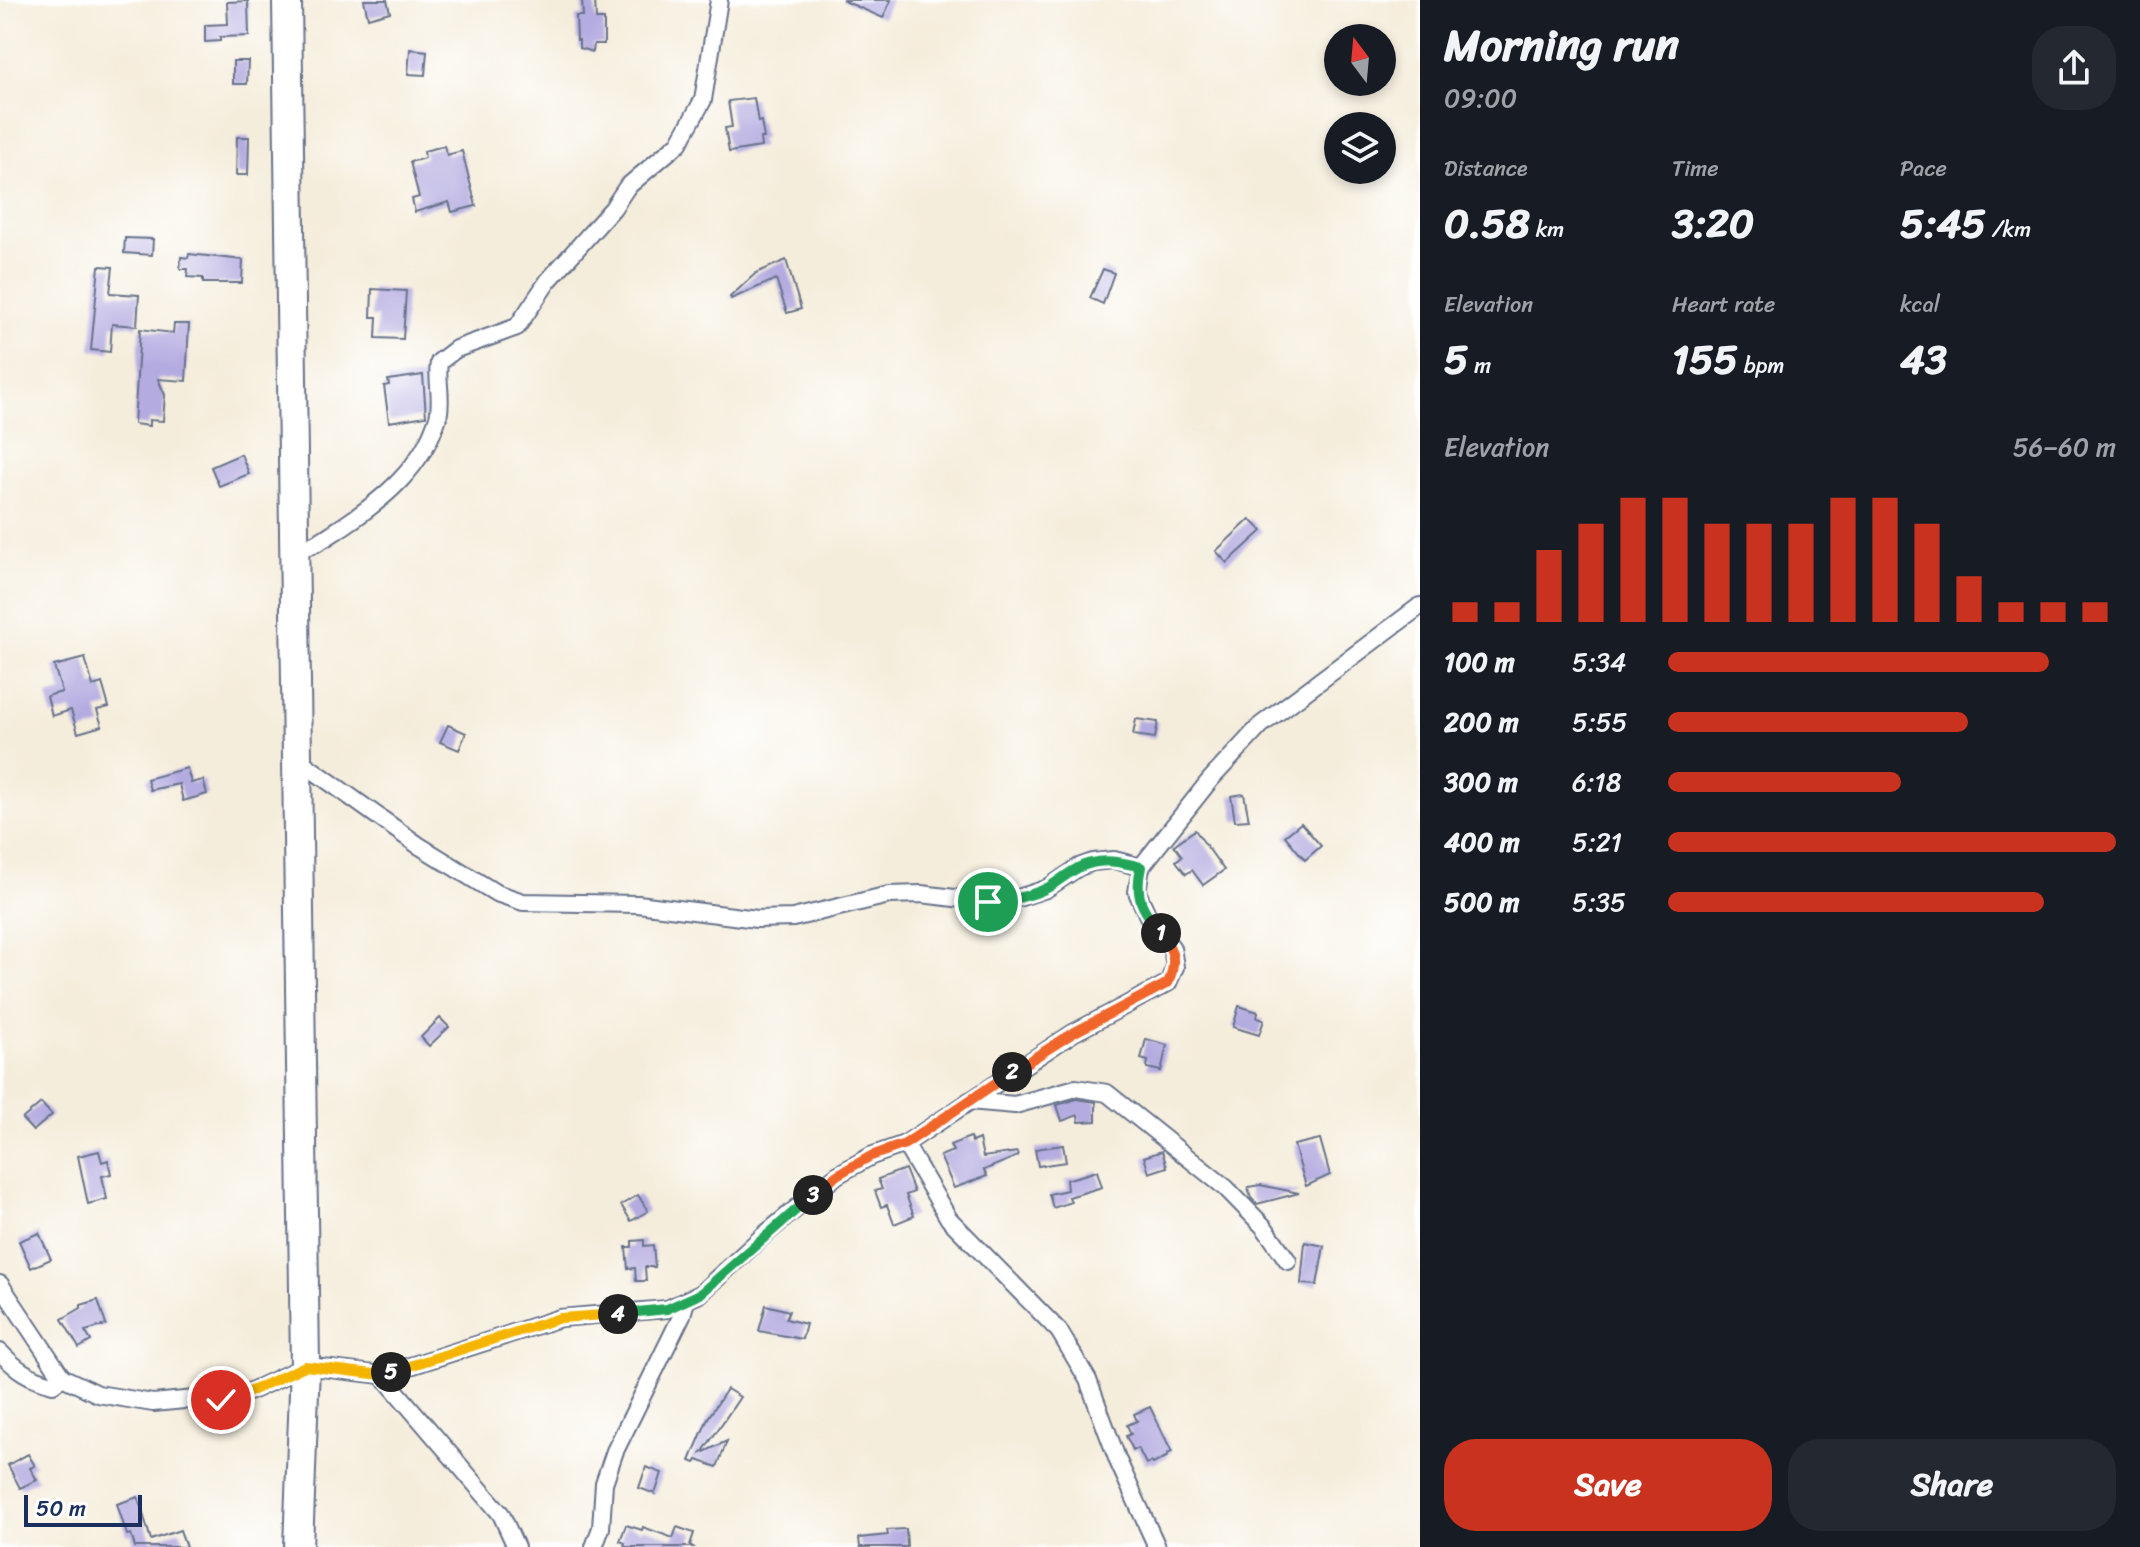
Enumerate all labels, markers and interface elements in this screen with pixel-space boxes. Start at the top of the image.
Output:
text: Morning run [1444,6,1679,84]
north arrow [1324,24,1396,96]
map controls [1324,24,1396,184]
button: share [2032,26,2116,110]
text: 09:00 [1444,75,1517,121]
button: layers [1324,112,1396,184]
text: Distance [1444,149,1528,188]
text: Time [1672,149,1719,188]
text: Pace [1900,149,1947,188]
text: 0.58 [1444,188,1530,259]
text: 3:20 [1672,188,1754,259]
text: 5:45 [1900,188,1986,259]
text: km [1530,210,1564,249]
text: /km [1986,210,2031,249]
text: Elevation [1444,285,1533,324]
text: Heart rate [1672,285,1775,324]
text: kcal [1900,285,1940,324]
text: 5 [1444,324,1468,395]
text: 155 [1672,324,1738,395]
text: 43 [1900,324,1947,395]
text: m [1468,346,1491,385]
text: bpm [1738,346,1784,385]
text: Elevation [1444,424,1549,470]
text: 56–60 m [2013,424,2116,470]
text: 100 m [1444,639,1515,685]
text: 5:34 [1572,639,1626,685]
text: 200 m [1444,699,1519,745]
text: 5:55 [1572,699,1628,745]
text: 300 m [1444,759,1518,805]
text: 6:18 [1572,759,1621,805]
text: 400 m [1444,819,1520,865]
text: 5:21 [1572,819,1622,865]
pin [954,868,1022,936]
text: 500 m [1444,879,1519,925]
text: 5:35 [1572,879,1626,925]
icon: arrive [966,880,1010,924]
pin: 1 [1141,913,1181,953]
text: 1 [1156,913,1166,952]
pin: 2 [992,1052,1032,1092]
text: 2 [1006,1052,1018,1091]
pin: 3 [793,1175,833,1215]
text: 3 [807,1175,819,1214]
pin: 4 [598,1294,638,1334]
text: 4 [611,1294,625,1333]
pin: 5 [371,1352,411,1392]
text: 5 [384,1352,398,1391]
pin [187,1366,255,1434]
icon: check [199,1378,243,1422]
button: Save [1444,1439,1772,1531]
button: Share [1788,1439,2116,1531]
text: 50 m [36,1489,86,1528]
scale bar [24,1491,142,1527]

